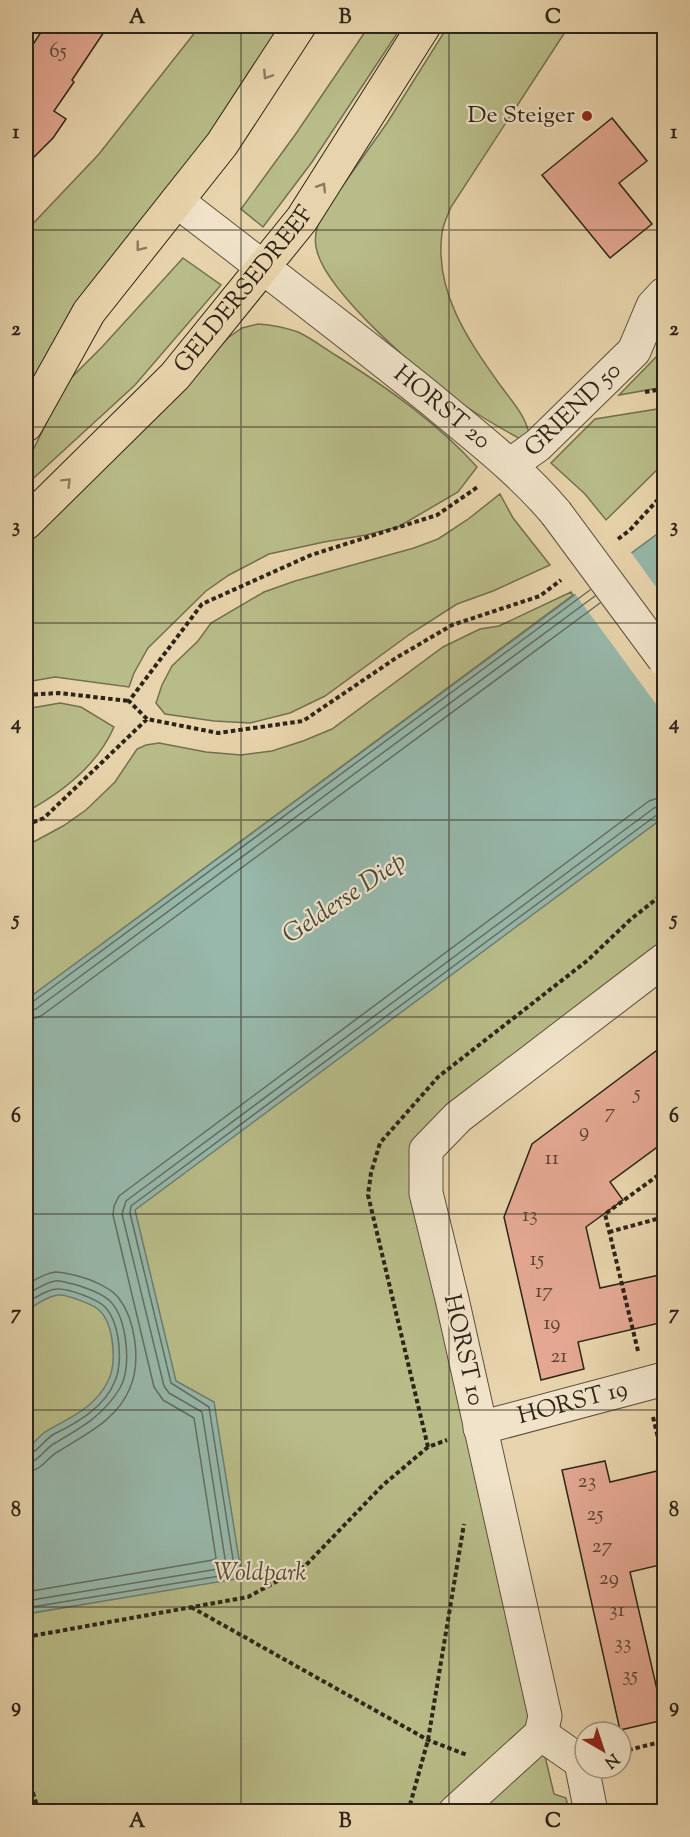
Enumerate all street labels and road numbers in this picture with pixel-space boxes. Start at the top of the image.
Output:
street label: GELDERSEDREEF [167,200,323,381]
street label: GRIEND 50 [518,355,629,466]
street label: HORST 20 [386,358,497,458]
street label: HORST 10 [434,1291,492,1409]
street label: HORST 19 [514,1372,631,1434]

